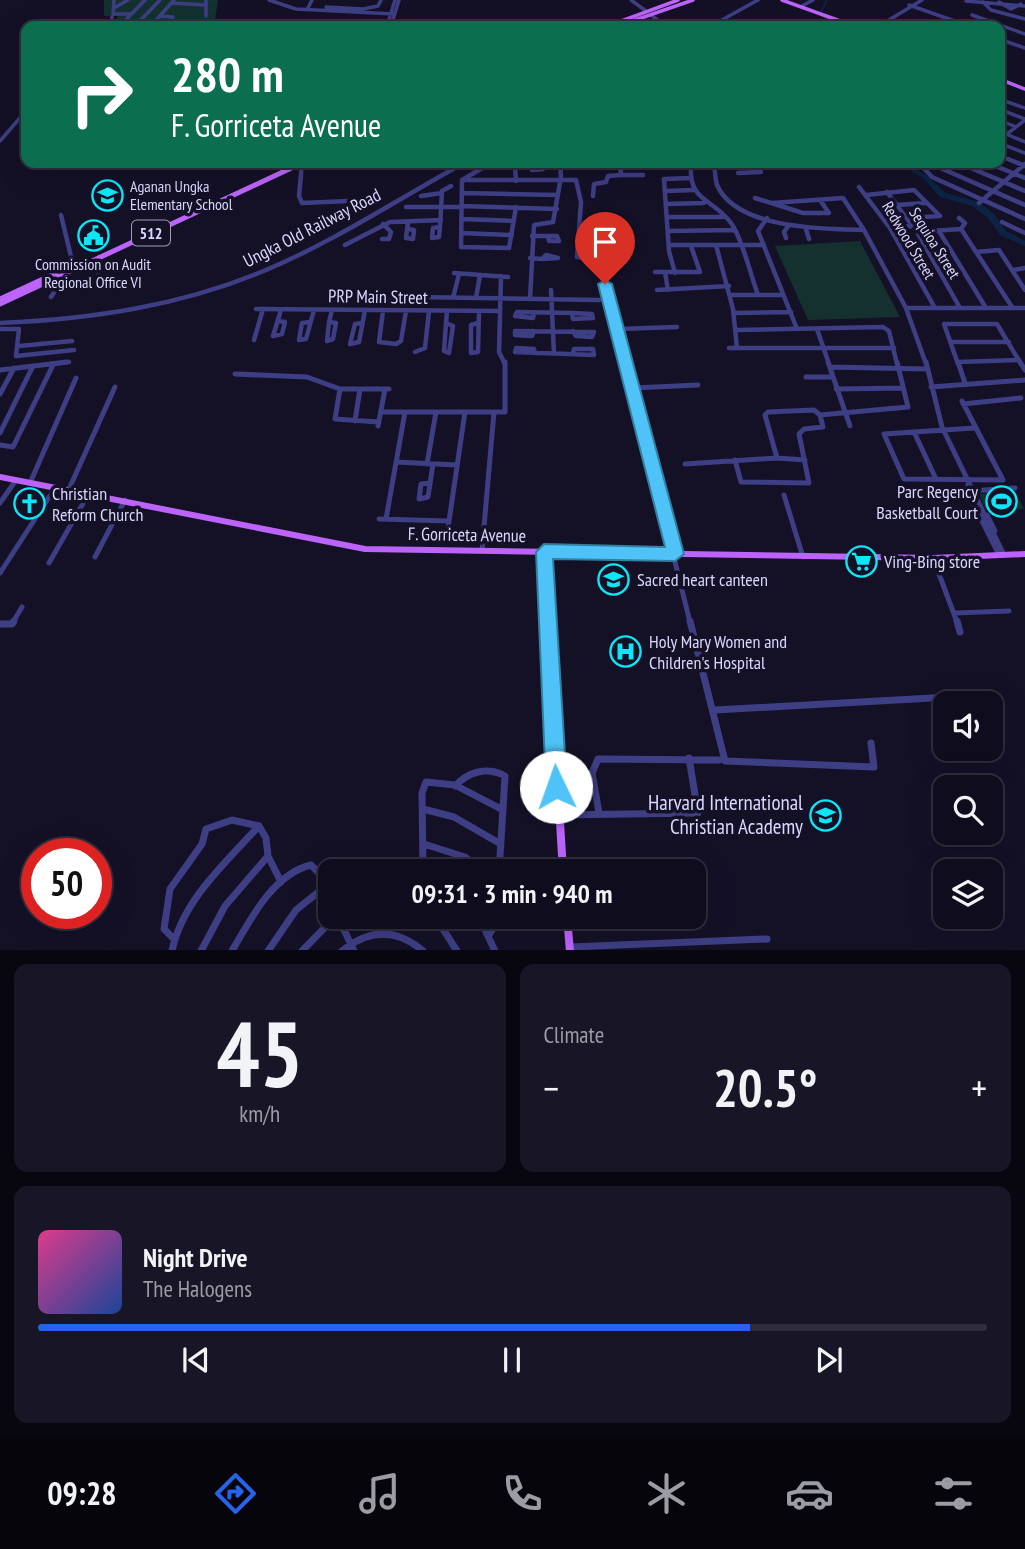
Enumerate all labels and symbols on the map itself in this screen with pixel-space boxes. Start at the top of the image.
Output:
place label: Aganan Ungka Elementary School [130,176,233,214]
school or university icon: Aganan Ungka Elementary School [90,178,124,212]
street label: Ungka Old Railway Road [239,183,384,272]
street label: Redwood Street [878,197,940,283]
street label: Sequioa Street [905,204,965,283]
pin [575,212,635,284]
public building icon: Commission on Audit Regional Office VI [76,218,110,252]
road number: 512 [132,220,170,246]
place label: Commission on Audit Regional Office VI [35,254,152,292]
street label: PRP Main Street [328,284,428,309]
place label: Parc Regency Basketball Court [876,480,978,524]
place label: Christian Reform Church [52,482,143,526]
sports icon: Parc Regency Basketball Court [984,485,1018,519]
church icon: Christian Reform Church [12,487,46,521]
street label: F. Gorriceta Avenue [408,522,526,547]
supermarket icon: Ving-Bing store [844,545,878,579]
place label: Ving-Bing store [883,550,980,573]
school or university icon: Sacred heart canteen [597,563,631,597]
place label: Sacred heart canteen [637,568,768,591]
place label: Holy Mary Women and Children's Hospital [649,630,787,674]
hospital icon: Holy Mary Women and Children's Hospital [609,635,643,669]
position arrow [519,750,593,824]
place label: Harvard International Christian Academy [648,789,803,840]
school or university icon: Harvard International Christian Academy [809,798,843,832]
speed limit sign: 50 [21,838,112,929]

